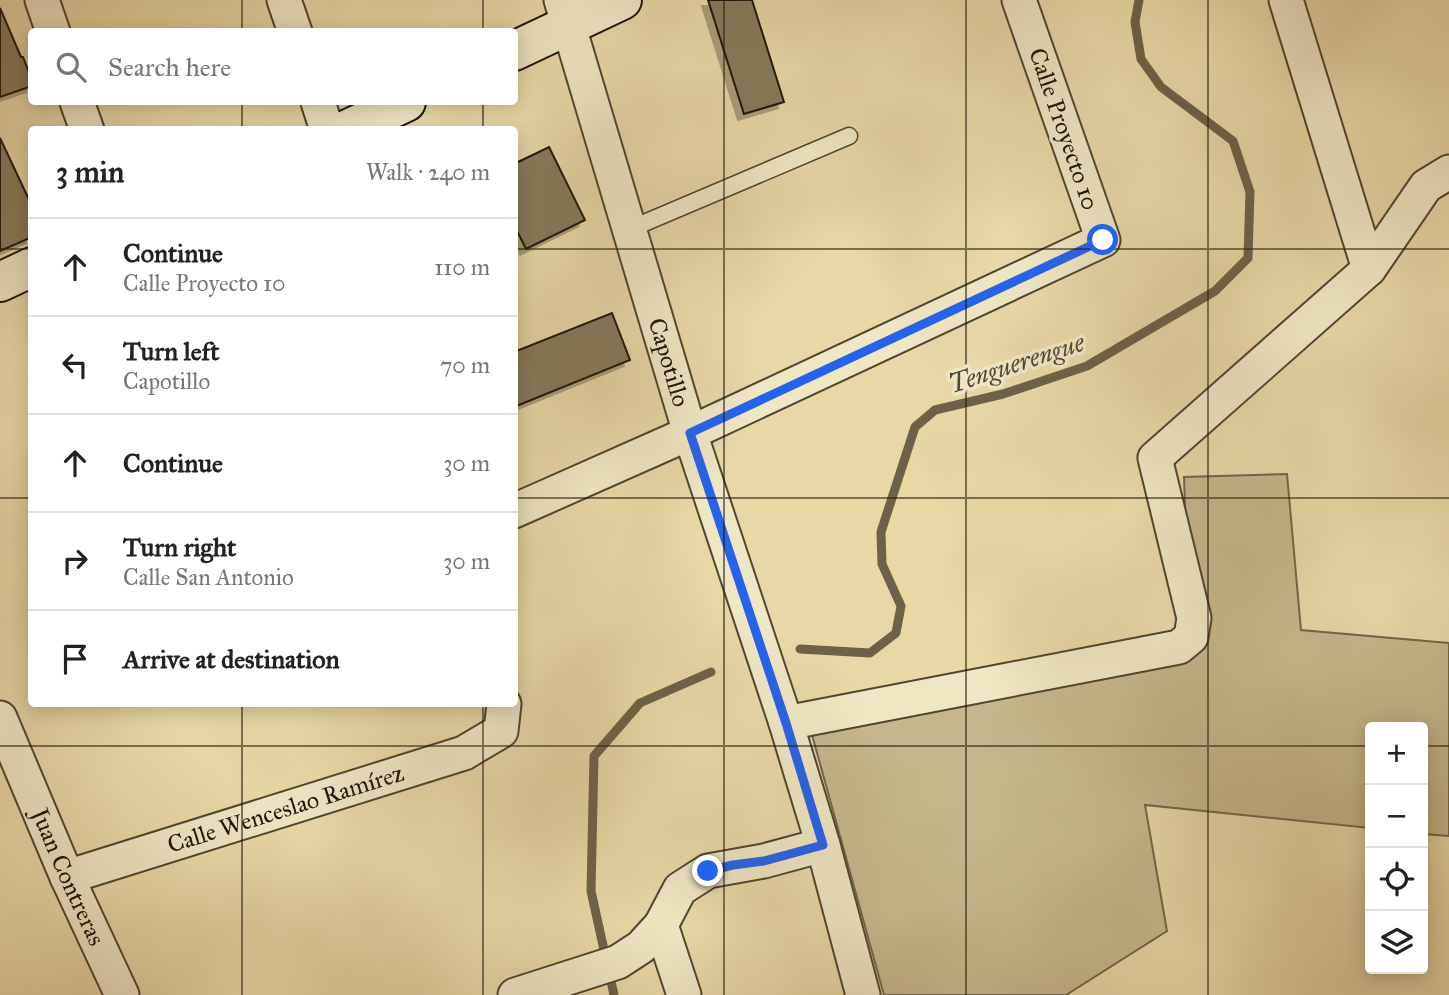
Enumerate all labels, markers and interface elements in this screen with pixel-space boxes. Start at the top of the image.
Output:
search box [28,28,518,105]
street label: Calle Proyecto 10 [1022,44,1106,214]
icon: search [52,48,90,86]
text: Search here [108,51,231,83]
text: 3 min [56,154,124,190]
text: Walk · 240 m [366,158,490,186]
route start [1087,224,1118,255]
text: Continue [123,237,223,269]
icon: ahead [56,248,94,286]
text: 110 m [434,253,490,281]
text: Calle Proyecto 10 [123,269,285,297]
street label: Capotillo [642,314,696,410]
water label: Tenguerengue [944,326,1089,400]
text: Turn left [123,335,219,367]
icon: left [56,346,94,384]
text: 70 m [440,351,490,379]
text: Capotillo [123,367,210,395]
icon: ahead [56,444,94,482]
text: Continue [123,447,223,479]
text: 30 m [443,449,490,477]
text: Turn right [123,531,236,563]
icon: right [56,542,94,580]
text: 30 m [443,547,490,575]
text: Calle San Antonio [123,563,294,591]
icon: arrive [56,640,94,678]
text: Arrive at destination [123,643,340,675]
map controls [1365,722,1428,974]
button: + [1365,722,1428,785]
street label: Calle Wenceslao Ramírez [164,758,408,860]
button: − [1365,785,1428,848]
street label: Juan Contreras [24,801,112,950]
button: locate [1365,848,1428,911]
route end [692,855,723,886]
button: layers [1365,911,1428,974]

